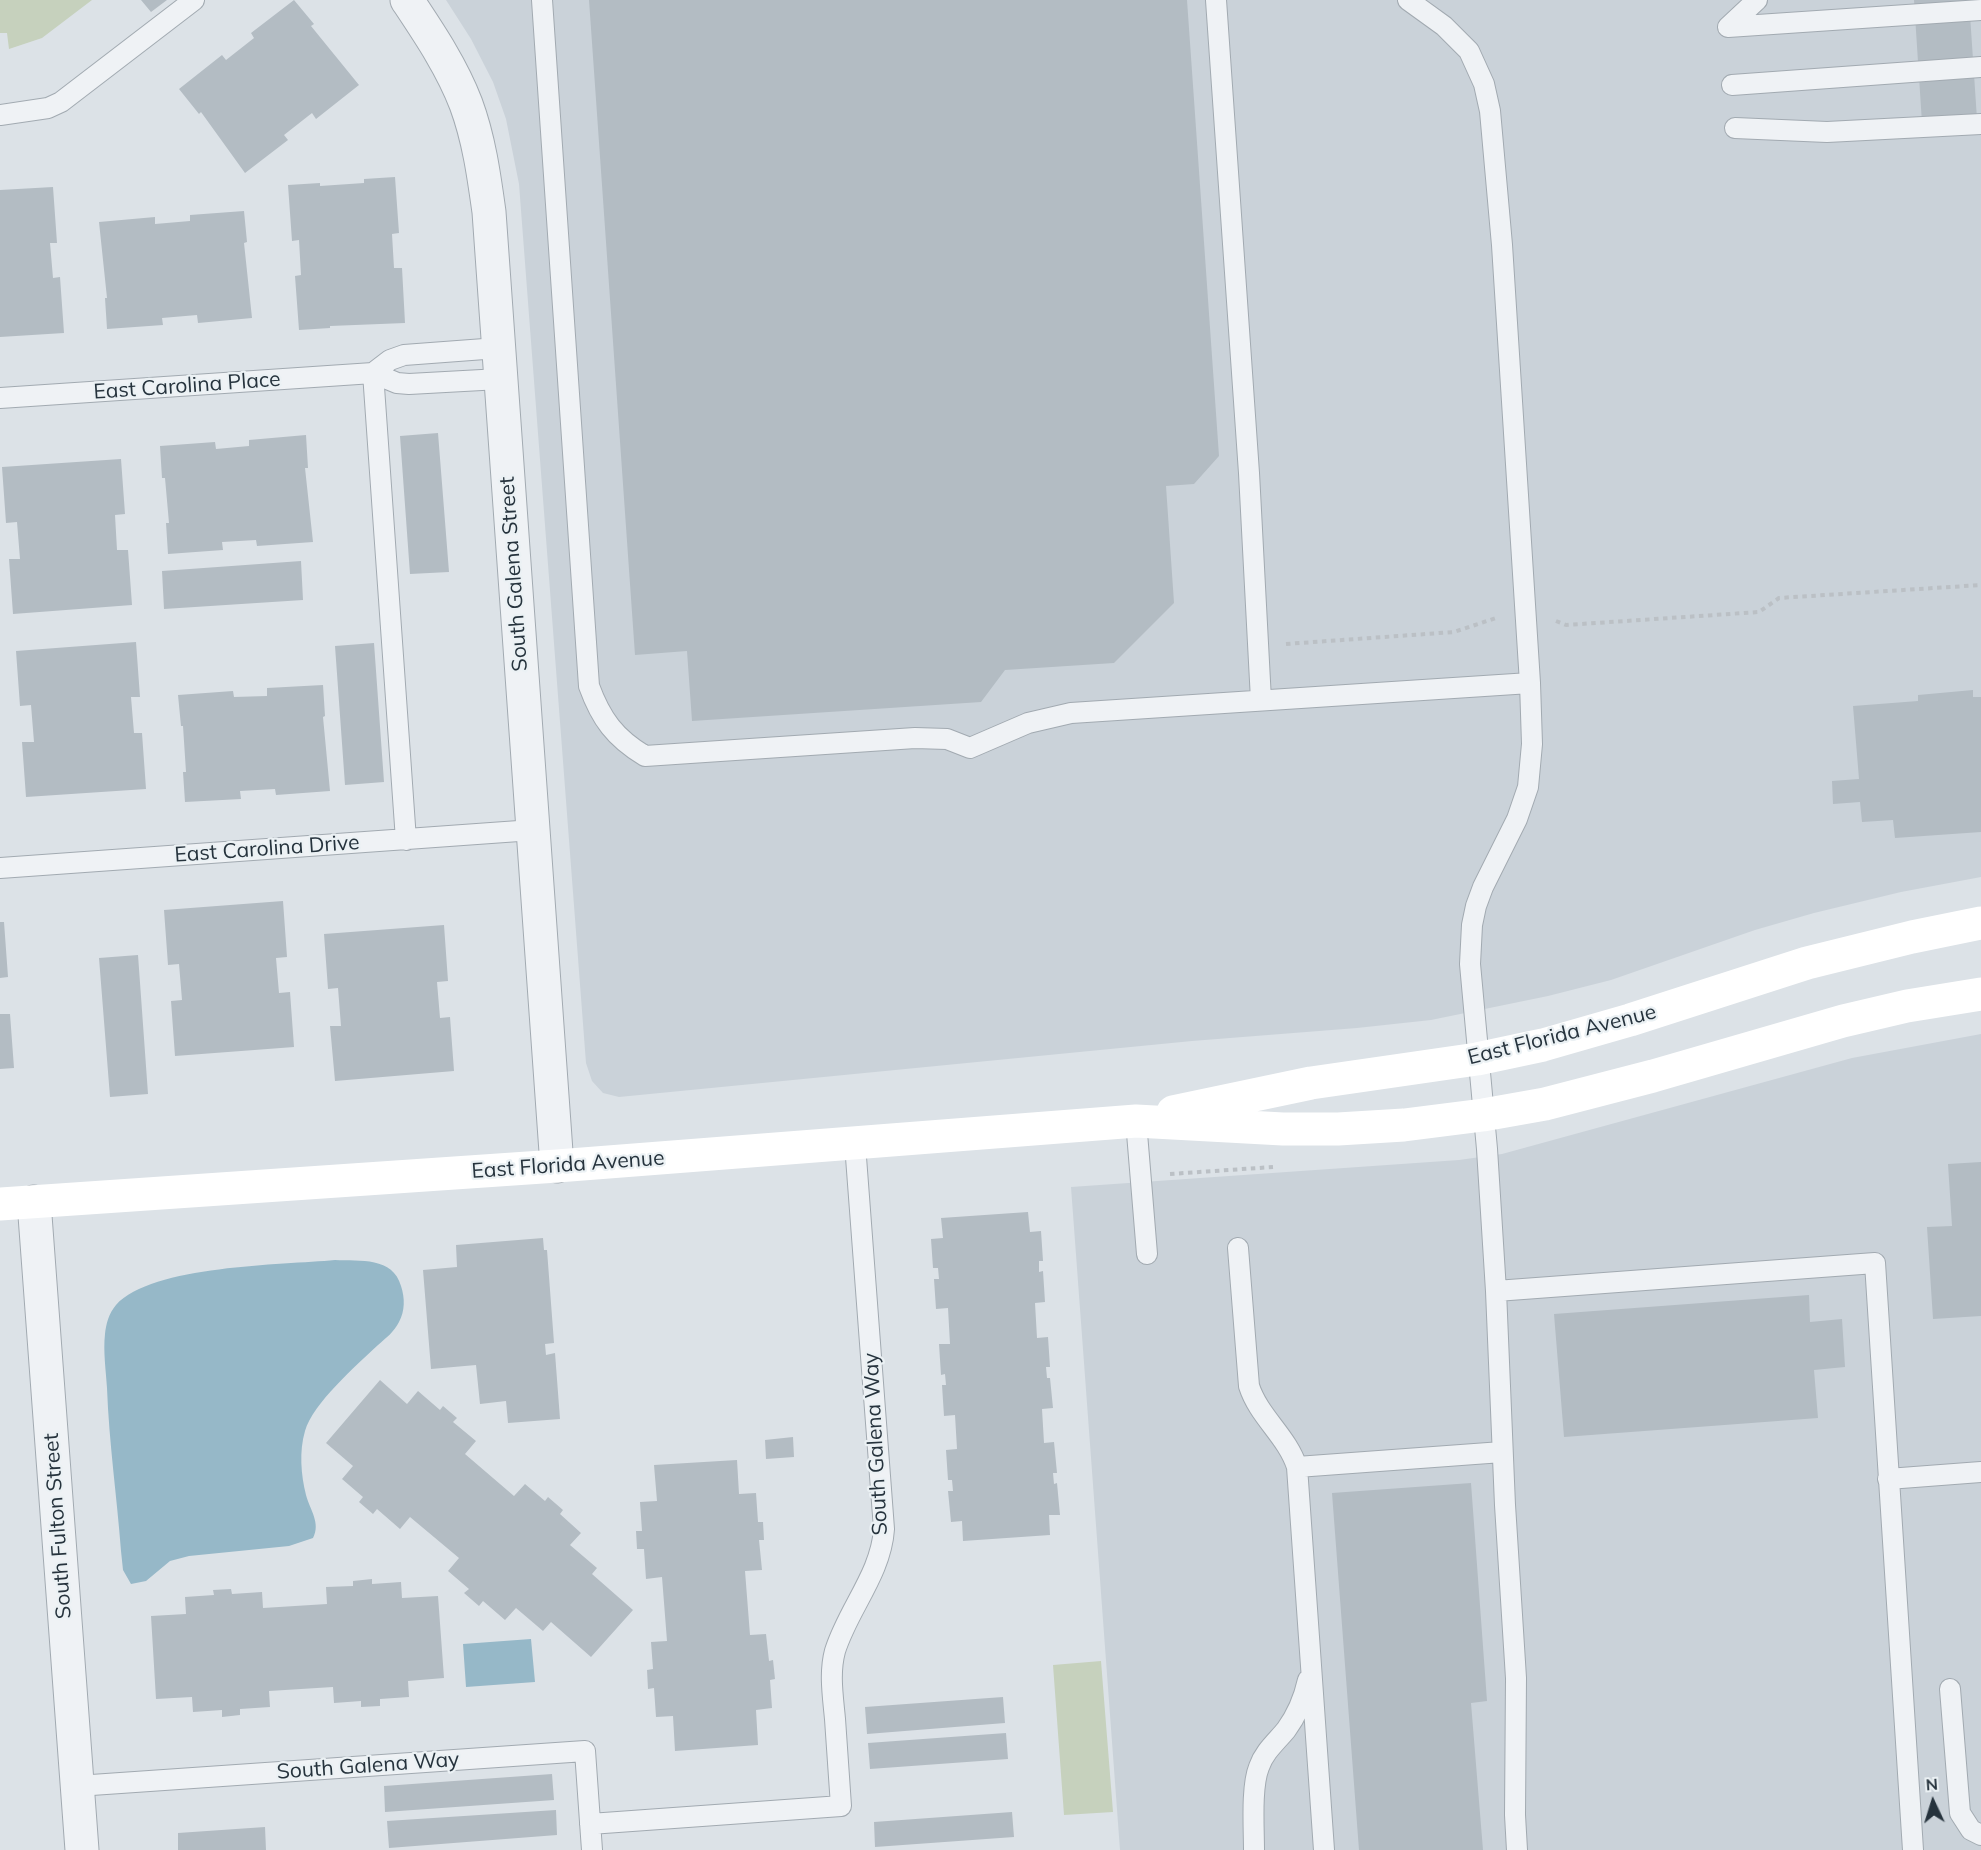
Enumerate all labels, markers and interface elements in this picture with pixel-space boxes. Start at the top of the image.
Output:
street label: East Carolina Place [93,367,281,405]
street label: South Galena Street [495,476,533,672]
street label: East Carolina Drive [174,830,360,868]
street label: East Florida Avenue [1465,999,1659,1071]
street label: East Florida Avenue [471,1146,665,1184]
street label: South Galena Way [859,1352,893,1536]
street label: South Fulton Street [39,1432,77,1620]
street label: South Galena Way [276,1747,460,1785]
north arrow [1903,1772,1963,1832]
text: N [1925,1774,1938,1794]

